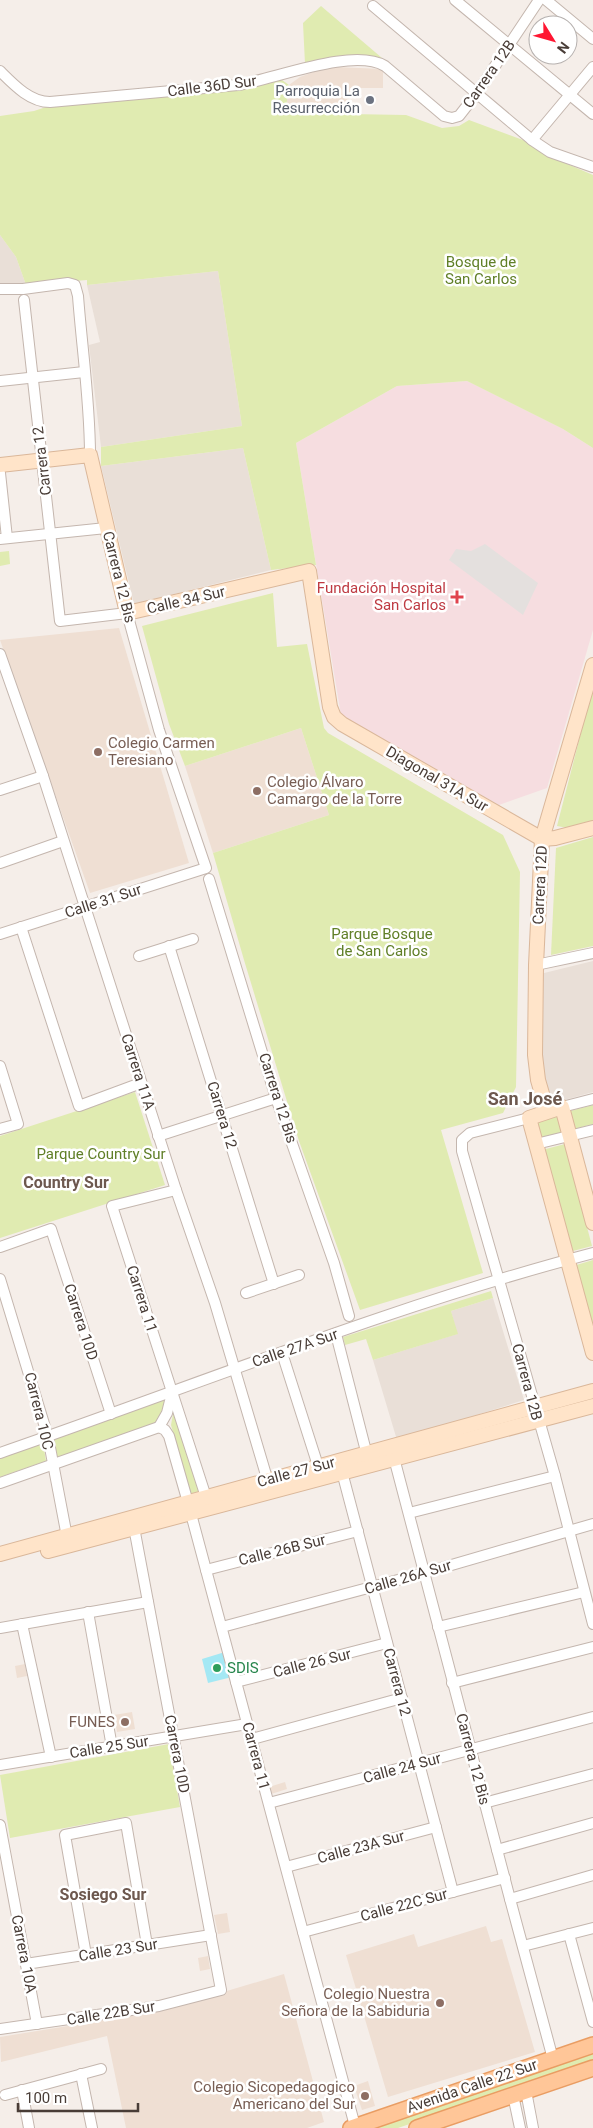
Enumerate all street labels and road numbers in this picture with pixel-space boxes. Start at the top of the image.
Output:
street label: Carrera 12B [459,37,519,111]
street label: Calle 36D Sur [166,72,258,100]
street label: Carrera 12 [29,425,55,497]
street label: Carrera 12 Bis [99,529,139,625]
street label: Calle 34 Sur [145,582,227,618]
street label: Diagonal 31A Sur [383,742,491,816]
street label: Carrera 12D [529,845,551,925]
street label: Calle 31 Sur [62,880,144,922]
street label: Carrera 11A [117,1032,159,1113]
street label: Carrera 12 Bis [255,1051,301,1145]
street label: Carrera 12 [203,1079,241,1151]
street label: Carrera 11 [123,1263,161,1335]
street label: Carrera 10D [60,1282,102,1362]
street label: Calle 27A Sur [250,1325,340,1371]
street label: Carrera 12B [508,1342,546,1422]
street label: Carrera 10C [21,1370,57,1452]
street label: Calle 27 Sur [255,1453,337,1491]
street label: Calle 26B Sur [237,1530,327,1570]
street label: Calle 26A Sur [362,1556,454,1598]
street label: Calle 26 Sur [271,1645,353,1681]
street label: Carrera 12 [379,1646,415,1718]
street label: Carrera 12 Bis [452,1711,494,1807]
street label: Carrera 10D [161,1713,193,1795]
street label: Carrera 11 [238,1720,274,1792]
street label: Calle 25 Sur [68,1732,150,1762]
street label: Calle 24 Sur [361,1749,443,1787]
street label: Calle 23A Sur [315,1827,407,1867]
street label: Calle 22C Sur [358,1885,450,1925]
street label: Carrera 10A [8,1913,40,1995]
street label: Calle 23 Sur [77,1935,159,1965]
street label: Calle 22B Sur [66,1997,156,2029]
street label: Avenida Calle 22 Sur [405,2055,539,2117]

